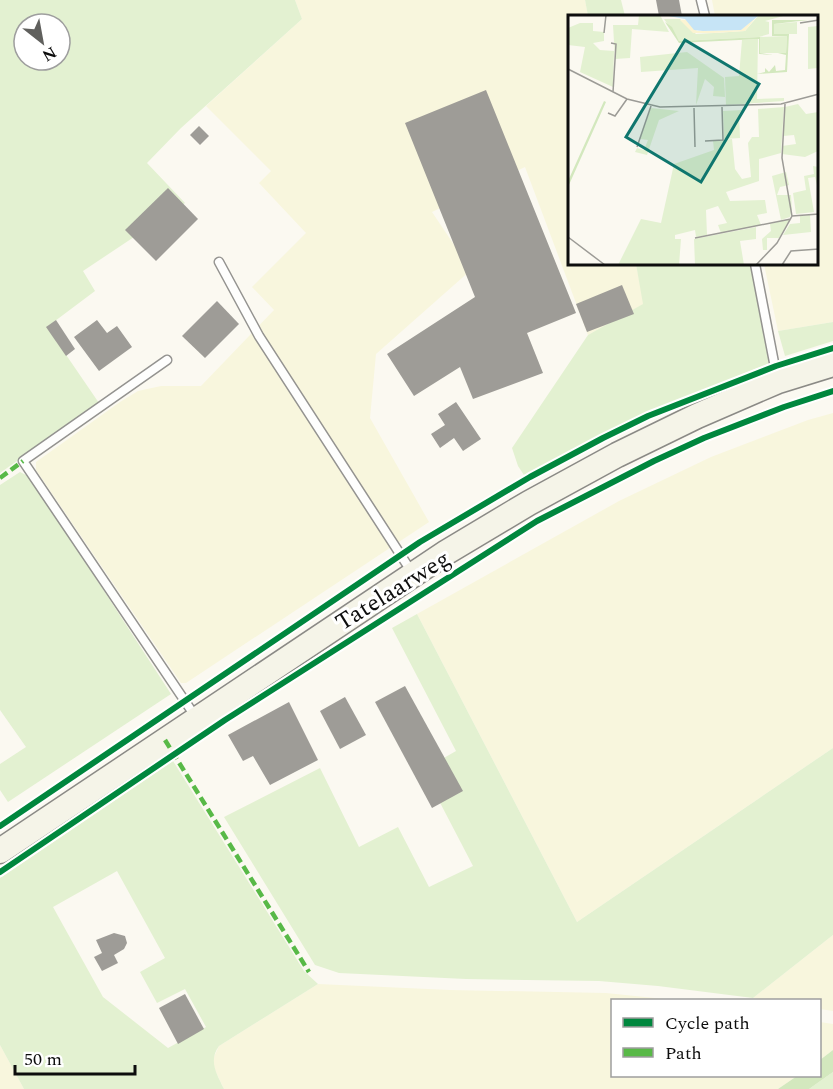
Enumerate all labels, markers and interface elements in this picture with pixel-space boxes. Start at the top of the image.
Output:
north arrow [12,12,72,72]
inset map [568,15,818,266]
text: N [37,40,61,68]
street label: Tatelaarweg [328,541,458,641]
legend [611,999,821,1077]
text: Cycle path [665,1010,750,1037]
scale bar [15,1038,135,1076]
text: Path [665,1040,702,1067]
text: 50 m [24,1046,62,1073]

